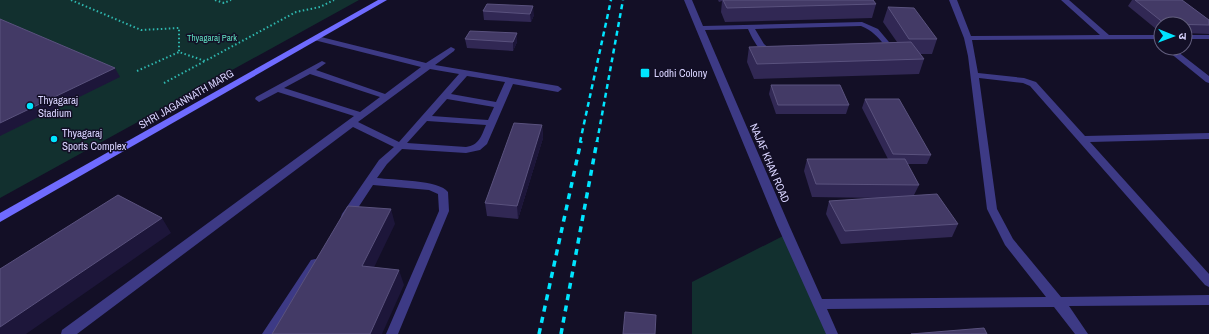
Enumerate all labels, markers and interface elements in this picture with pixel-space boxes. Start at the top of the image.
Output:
north arrow [1153,16,1193,56]
park label: Thyagaraj Park [187,32,237,44]
text: उ [1176,33,1190,40]
street label: SHRI JAGANNATH MARG [136,66,236,132]
place label: Lodhi Colony [654,66,708,80]
marker: Lodhi Colony [639,67,651,79]
place label: Thyagaraj Stadium [38,93,78,120]
marker: Thyagaraj Stadium [25,101,35,111]
street label: NAJAF KHAN ROAD [747,121,793,205]
place label: Thyagaraj Sports Complex [62,126,127,153]
marker: Thyagaraj Sports Complex [49,134,59,144]

